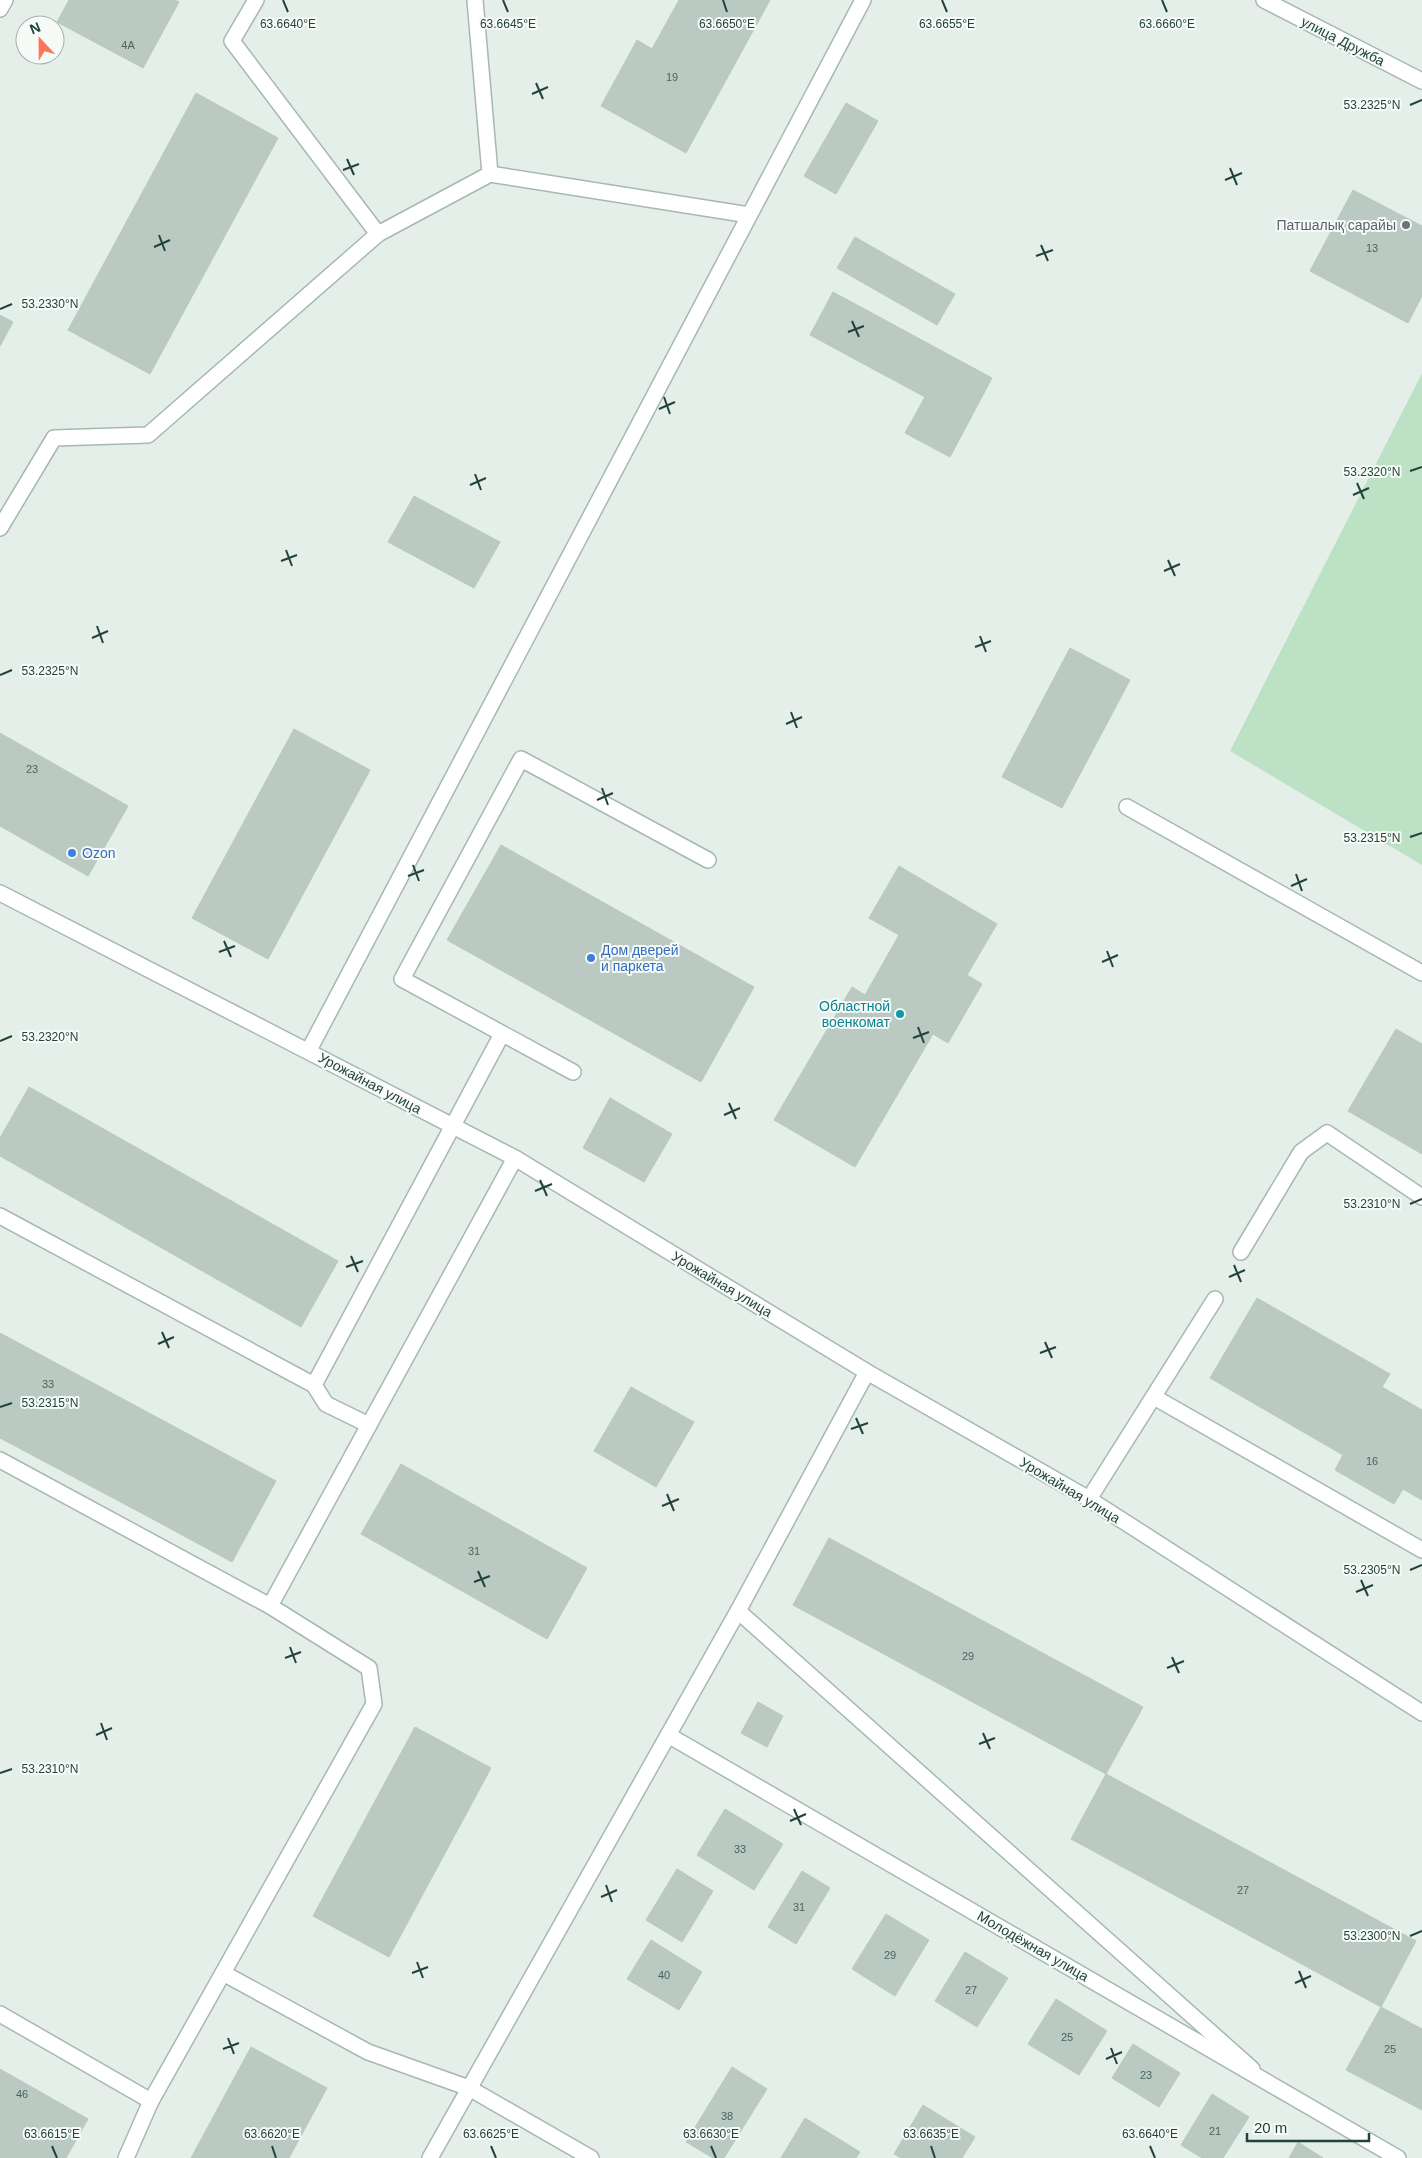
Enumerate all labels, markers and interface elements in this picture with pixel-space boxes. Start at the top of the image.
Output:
street label: улица Дружба [1299,13,1388,69]
north arrow [15,15,65,65]
text: 63.6640°E [260,17,316,31]
text: 63.6645°E [480,17,536,31]
text: 63.6650°E [699,17,755,31]
text: 63.6655°E [919,17,975,31]
text: 63.6660°E [1139,17,1195,31]
text: N [27,19,43,37]
house number: 4А [121,39,135,51]
house number: 19 [666,71,678,83]
text: 53.2325°N [1344,98,1400,112]
place label: Патшалық сарайы [1277,217,1396,233]
marker: Патшалық сарайы [1400,219,1412,231]
house number: 13 [1366,242,1378,254]
text: 53.2330°N [22,297,78,311]
text: 53.2320°N [1344,465,1400,479]
text: 53.2325°N [22,664,78,678]
house number: 23 [26,763,38,775]
text: 53.2315°N [1344,831,1400,845]
place label: Ozon [82,845,115,861]
marker: Ozon [66,847,78,859]
place label: Дом дверей и паркета [601,942,679,974]
marker: Дом дверей и паркета [585,952,597,964]
place label: Областной военкомат [819,998,891,1030]
marker: Областной военкомат [894,1008,906,1020]
text: 53.2320°N [22,1030,78,1044]
street label: Урожайная улица [316,1049,424,1117]
text: 53.2310°N [1344,1197,1400,1211]
street label: Урожайная улица [669,1248,775,1320]
house number: 33 [42,1378,54,1390]
text: 53.2315°N [22,1396,78,1410]
street label: Урожайная улица [1017,1454,1123,1526]
house number: 16 [1366,1455,1378,1467]
house number: 31 [468,1545,480,1557]
text: 53.2305°N [1344,1563,1400,1577]
house number: 29 [962,1650,974,1662]
text: 53.2310°N [22,1762,78,1776]
house number: 33 [734,1843,746,1855]
house number: 27 [1237,1884,1249,1896]
house number: 31 [793,1901,805,1913]
street label: Молодёжная улица [974,1908,1092,1985]
text: 53.2300°N [1344,1929,1400,1943]
house number: 29 [884,1949,896,1961]
house number: 40 [658,1969,670,1981]
house number: 27 [965,1984,977,1996]
house number: 25 [1061,2031,1073,2043]
house number: 25 [1384,2043,1396,2055]
house number: 23 [1140,2069,1152,2081]
house number: 46 [16,2088,28,2100]
house number: 38 [721,2110,733,2122]
scale bar [1247,2110,1370,2142]
text: 20 m [1254,2119,1287,2136]
house number: 21 [1209,2125,1221,2137]
text: 63.6615°E [24,2127,80,2141]
text: 63.6620°E [244,2127,300,2141]
text: 63.6625°E [463,2127,519,2141]
text: 63.6630°E [683,2127,739,2141]
text: 63.6635°E [903,2127,959,2141]
text: 63.6640°E [1122,2127,1178,2141]

